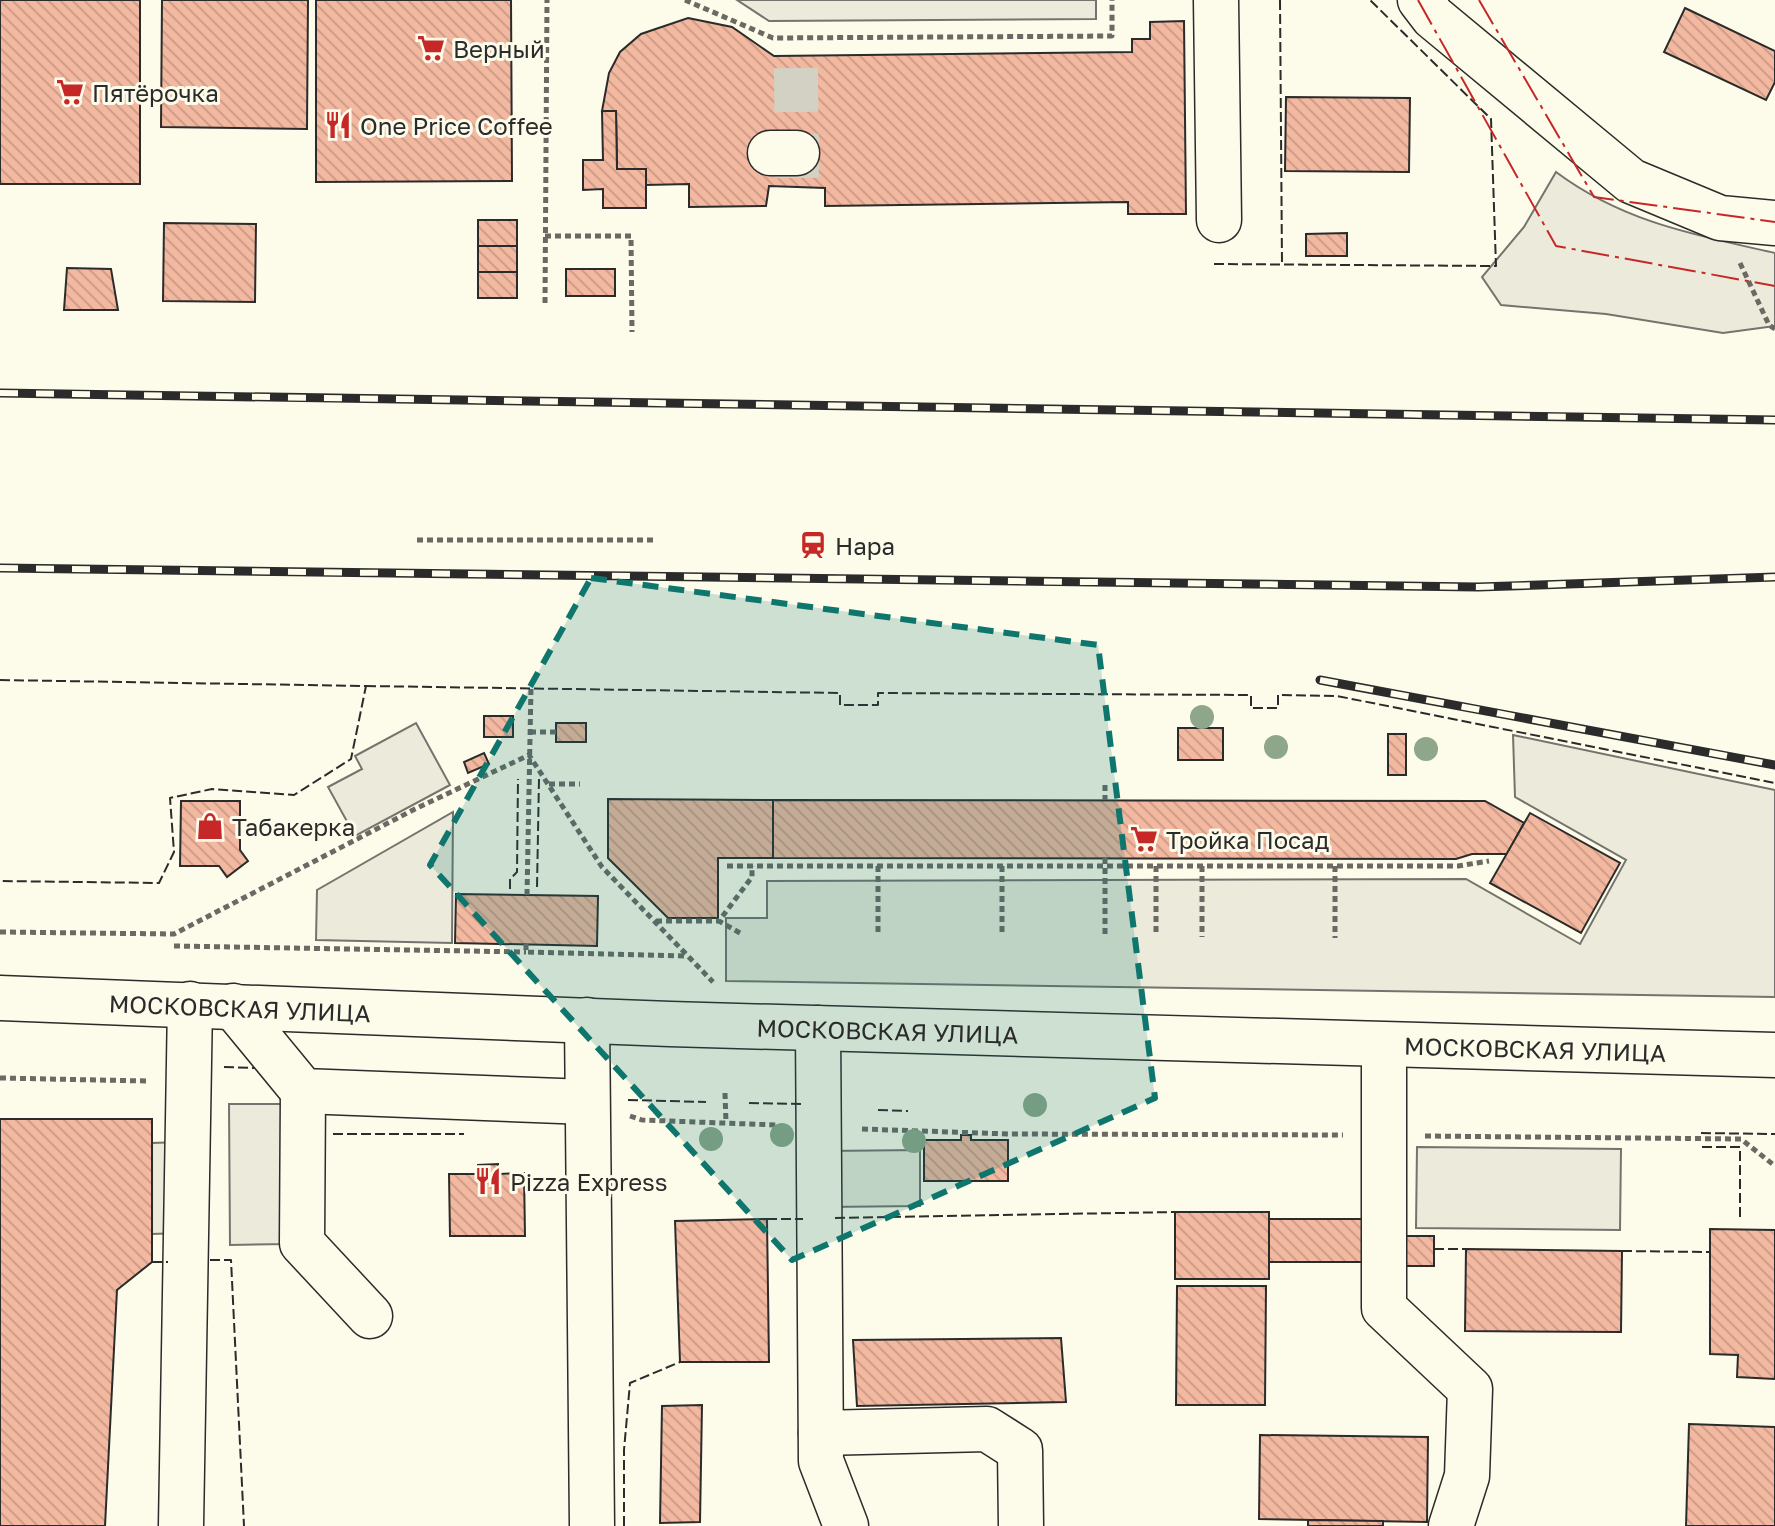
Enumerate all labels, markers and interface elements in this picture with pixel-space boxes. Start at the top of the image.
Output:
supermarket icon: Верный [416,33,446,63]
place label: Верный [453,34,545,63]
supermarket icon: Пятёрочка [55,77,85,107]
place label: Пятёрочка [92,78,219,107]
restaurant icon: One Price Coffee [323,110,353,140]
place label: One Price Coffee [360,111,553,140]
station icon: Нара [798,530,828,560]
place label: Нара [835,531,895,560]
shop icon: Табакерка [195,811,225,841]
place label: Табакерка [232,812,355,841]
supermarket icon: Тройка Посад [1129,824,1159,854]
place label: Тройка Посад [1166,825,1329,854]
street label: МОСКОВСКАЯ УЛИЦА [108,988,371,1027]
street label: МОСКОВСКАЯ УЛИЦА [756,1012,1019,1048]
street label: МОСКОВСКАЯ УЛИЦА [1404,1030,1667,1066]
restaurant icon: Pizza Express [473,1166,503,1196]
place label: Pizza Express [510,1167,668,1196]

